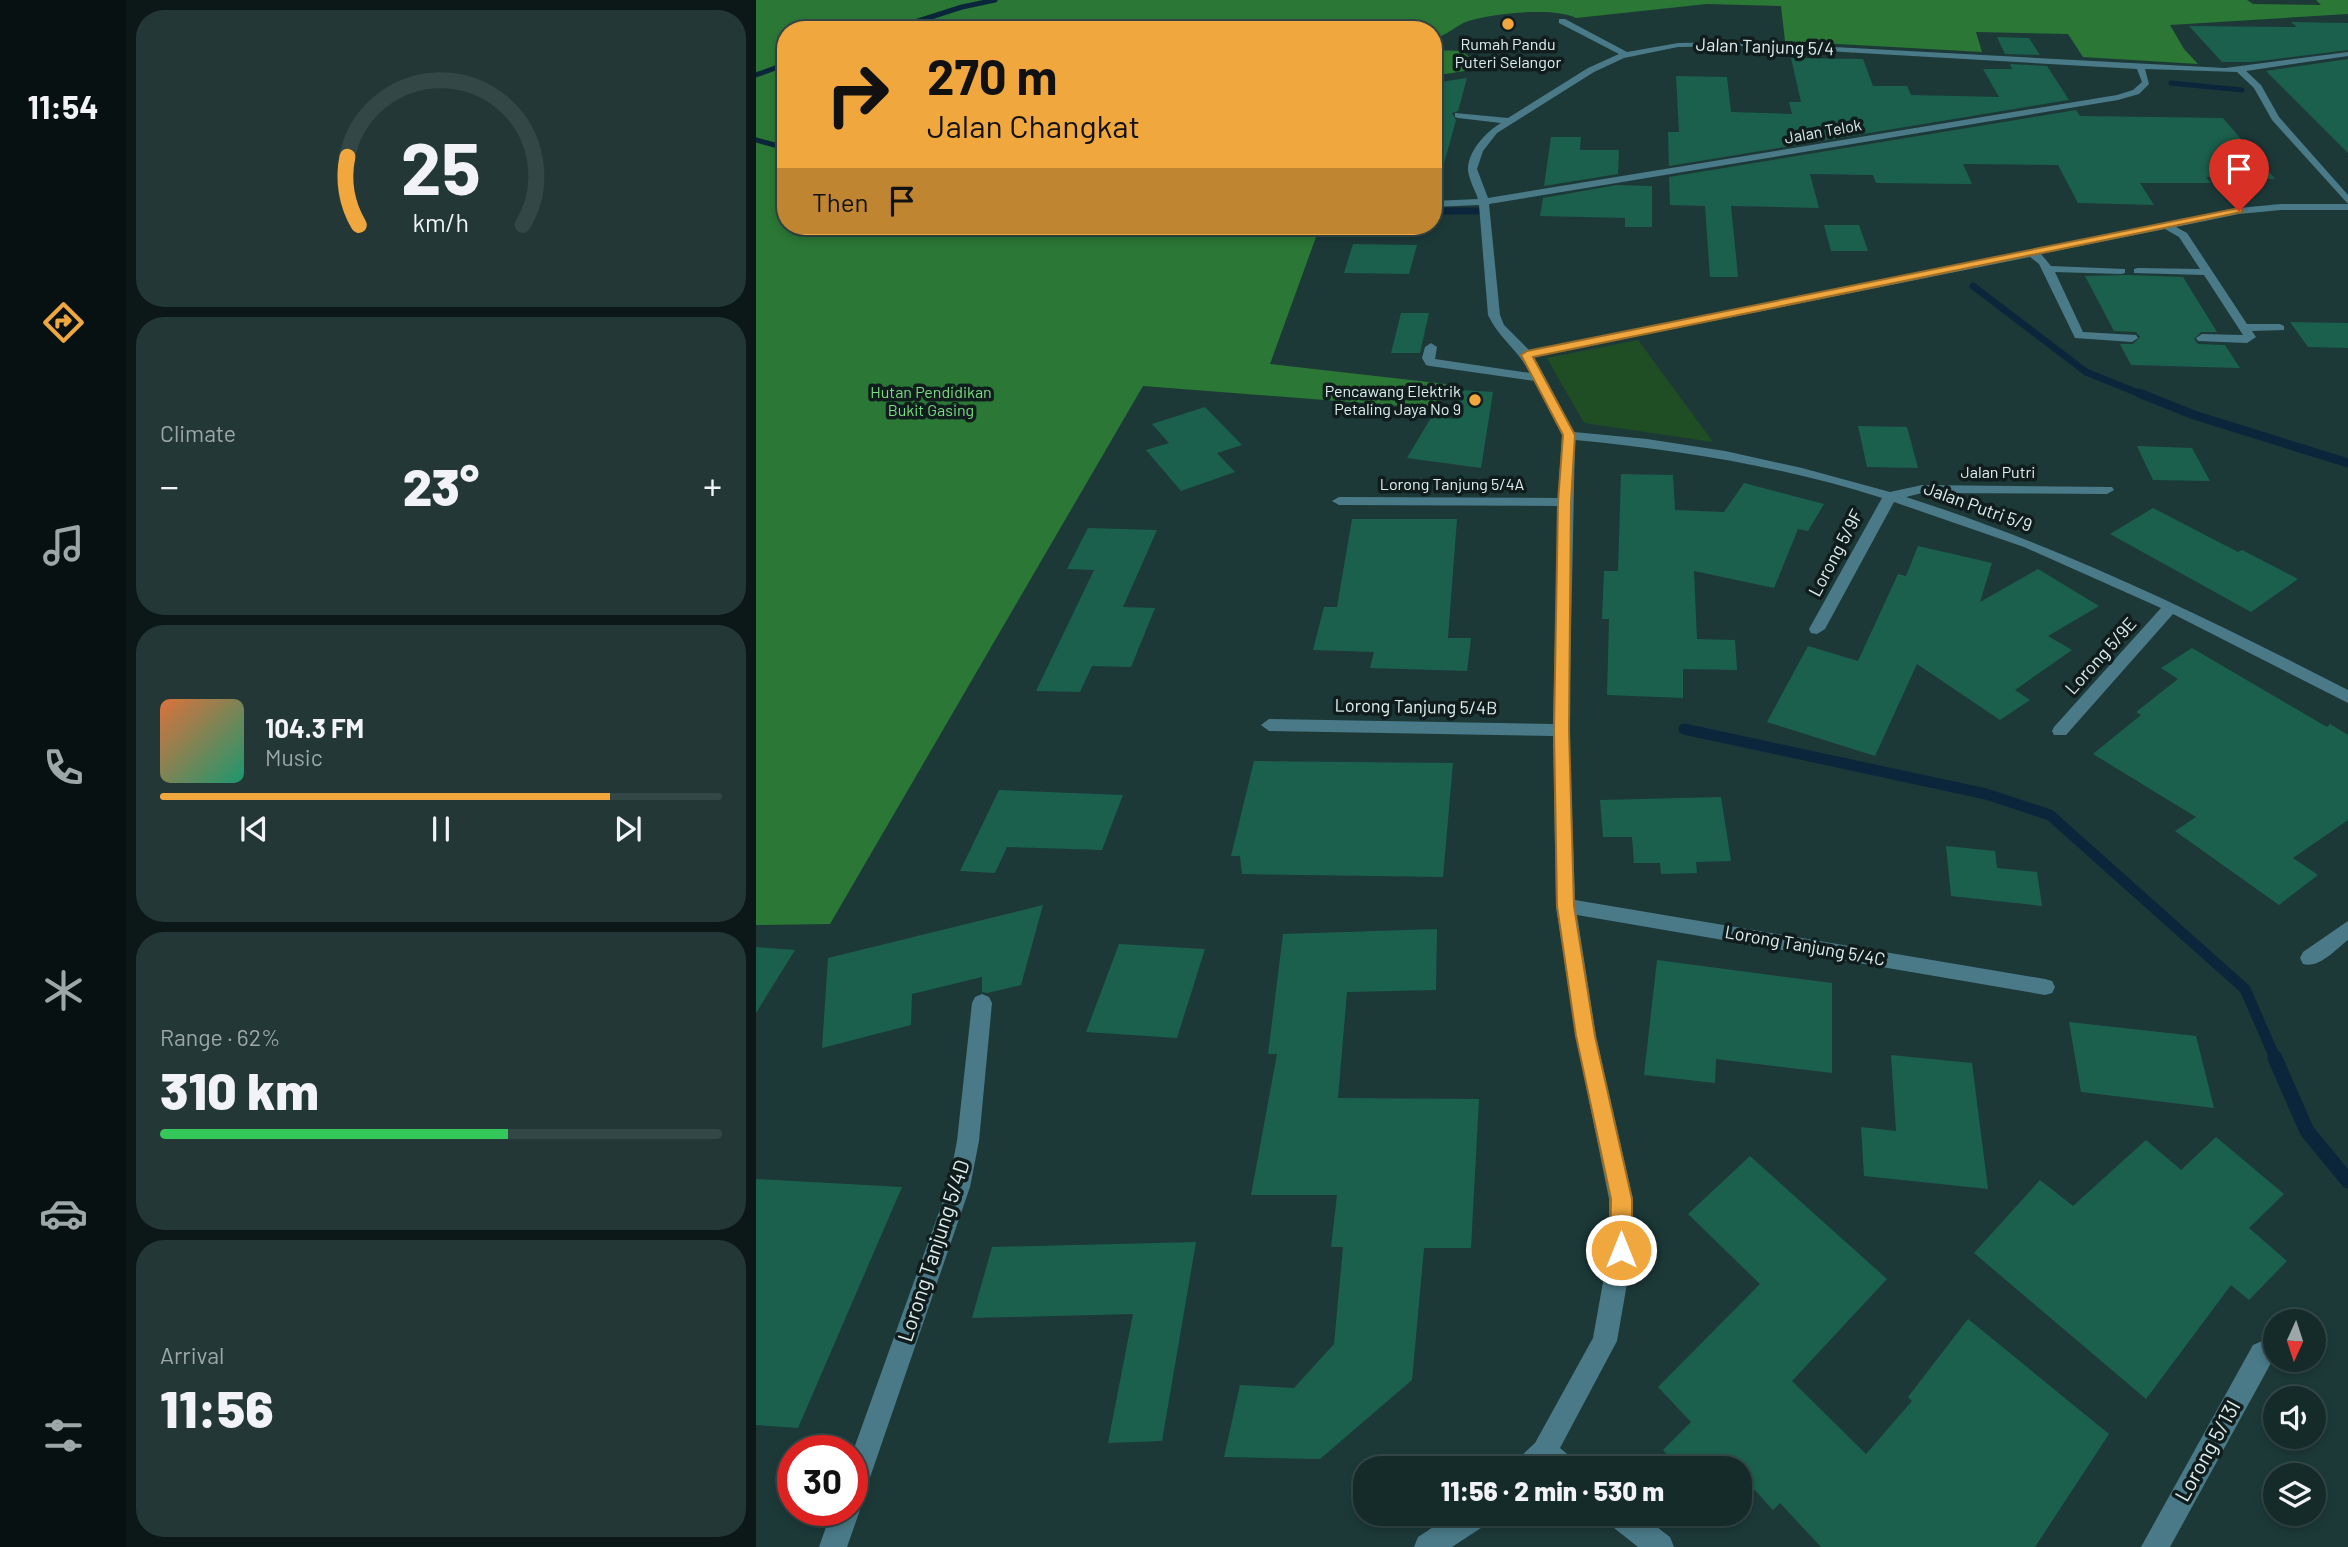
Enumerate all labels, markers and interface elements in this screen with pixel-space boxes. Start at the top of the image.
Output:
marker: Rumah Pandu Puteri Selangor [1500,16,1516,32]
street label: Jalan Tanjung 5/4 [1695,33,1835,59]
place label: Rumah Pandu Puteri Selangor [1455,34,1562,71]
text: 270 m [927,46,1057,105]
icon: right [812,49,903,140]
text: 11:54 [27,87,99,125]
text: Jalan Changkat [927,106,1140,144]
street label: Jalan Telok [1783,114,1863,147]
text: 25 [401,122,481,210]
pin [2209,139,2269,211]
icon: arrive [2220,150,2258,188]
icon: arrive [883,182,921,220]
text: Then [812,186,869,217]
text: km/h [413,207,469,237]
icon: directions [39,298,88,347]
place label: Pencawang Elektrik Petaling Jaya No 9 [1325,381,1461,418]
park label: Hutan Pendidikan Bukit Gasing [870,382,992,419]
marker: Pencawang Elektrik Petaling Jaya No 9 [1467,392,1483,408]
text: Climate [160,419,236,447]
text: 23° [403,454,479,516]
text: − [160,462,179,508]
text: + [703,462,722,508]
street label: Jalan Putri [1961,462,2035,481]
street label: Lorong Tanjung 5/4A [1380,474,1524,493]
street label: Jalan Putri 5/9 [1921,476,2036,536]
street label: Lorong 5/9F [1803,505,1867,600]
icon: music [39,521,88,570]
street label: Lorong 5/9E [2060,612,2141,698]
street label: Lorong Tanjung 5/4B [1334,694,1498,718]
text: 104.3 FM [265,712,364,743]
icon: phone [39,743,88,792]
text: Music [265,743,323,771]
icon: previous [235,810,273,848]
icon: pause [422,810,460,848]
icon: next [609,810,647,848]
street label: Lorong Tanjung 5/4C [1723,920,1887,970]
icon: climate [39,966,88,1015]
text: Range · 62% [160,1023,281,1051]
text: 310 km [160,1058,319,1120]
street label: Lorong Tanjung 5/4D [891,1156,974,1345]
icon: car [39,1189,88,1238]
position arrow [1584,1213,1658,1287]
north arrow [2263,1309,2326,1372]
map controls [2263,1309,2326,1526]
text: Arrival [160,1341,224,1369]
text: 11:56 [160,1376,274,1438]
button: sound [2263,1386,2326,1449]
street label: Lorong 5/13I [2169,1395,2245,1505]
icon: filters [39,1411,88,1460]
speed limit sign: 30 [777,1435,868,1526]
button: layers [2263,1463,2326,1526]
text: 11:56 · 2 min · 530 m [1441,1475,1664,1506]

